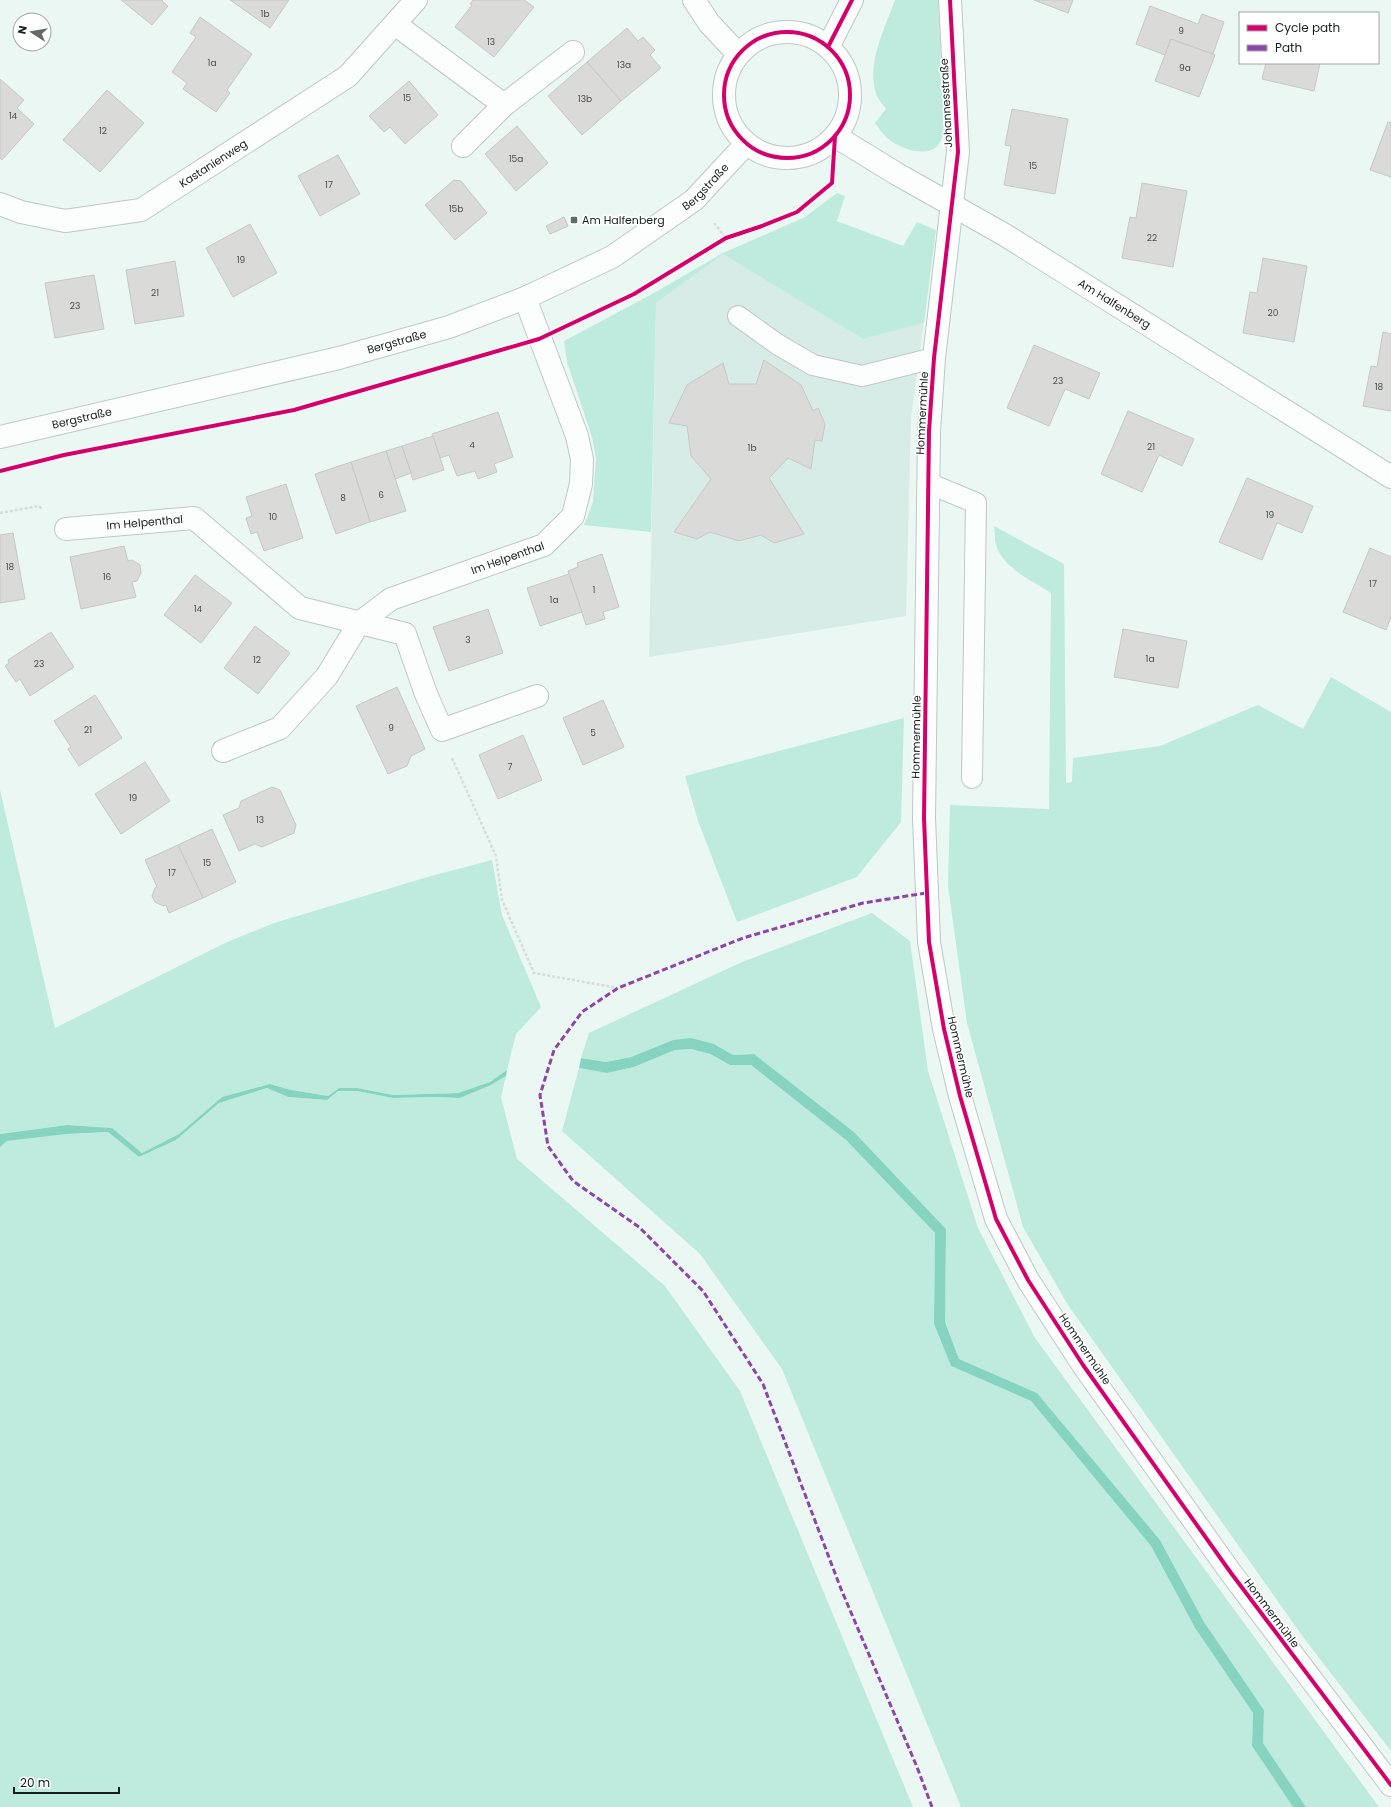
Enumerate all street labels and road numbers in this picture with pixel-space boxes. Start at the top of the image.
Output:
street label: Johannesstraße [936,58,956,148]
street label: Kastanienweg [176,135,250,191]
street label: Bergstraße [679,160,732,214]
street label: Am Halfenberg [1075,275,1154,332]
street label: Bergstraße [365,326,428,358]
street label: Hommermühle [912,371,932,455]
street label: Bergstraße [50,403,113,433]
street label: Im Helpenthal [106,511,184,533]
street label: Im Helpenthal [469,538,546,578]
street label: Hommermühle [907,695,925,779]
street label: Hommermühle [944,1015,978,1099]
street label: Hommermühle [1055,1310,1115,1388]
street label: Hommermühle [1241,1575,1304,1651]

